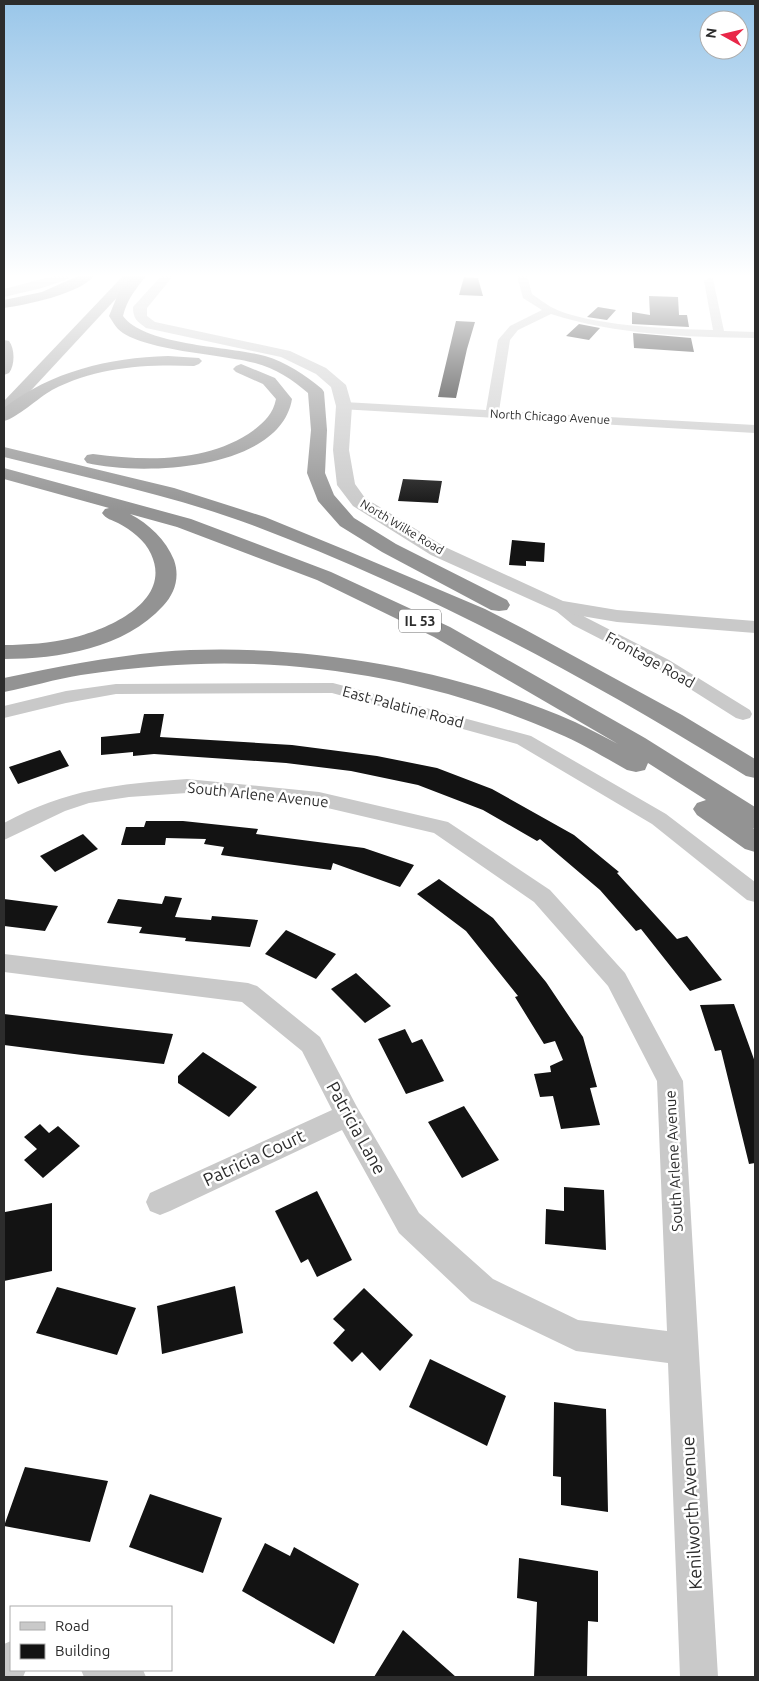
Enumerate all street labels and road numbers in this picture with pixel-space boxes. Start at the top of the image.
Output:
street label: North Chicago Avenue [490,407,610,426]
street label: North Wilke Road [358,497,446,557]
road number: IL 53 [399,610,441,632]
street label: Frontage Road [603,628,698,691]
street label: East Palatine Road [341,682,465,731]
street label: South Arlene Avenue [187,779,329,810]
street label: Patricia Lane [323,1078,391,1177]
street label: South Arlene Avenue [661,1090,686,1232]
street label: Patricia Court [200,1125,308,1189]
street label: Kenilworth Avenue [677,1436,705,1590]

